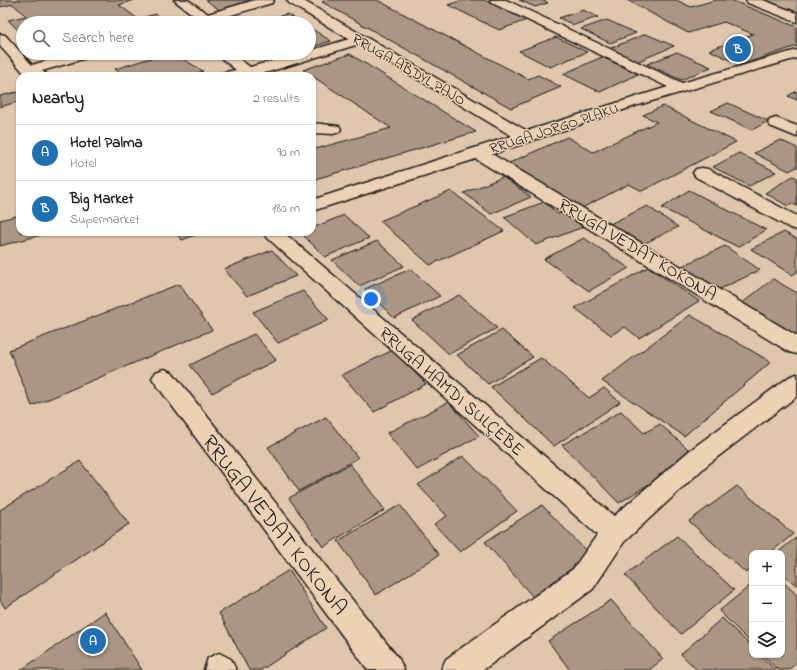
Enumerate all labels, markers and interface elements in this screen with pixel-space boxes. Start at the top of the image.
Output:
search box [16,16,316,60]
icon: search [30,27,52,49]
text: Search here [62,27,134,49]
street label: RRUGA ABDYL PAJO [348,28,470,111]
pin: B [725,34,751,64]
text: Nearby [32,86,84,111]
text: 2 results [253,89,300,108]
street label: RRUGA JORGO PLAKU [487,98,622,160]
text: Hotel Palma [70,132,143,154]
text: A [41,143,49,162]
text: 90 m [277,143,300,162]
text: Hotel [70,154,97,173]
text: Big Market [70,188,133,210]
street label: RRUGA VEDAT KOKONA [553,193,721,308]
text: B [41,199,49,218]
text: 180 m [272,199,300,218]
text: Supermarket [70,210,140,229]
your location [361,289,381,309]
street label: RRUGA HAMDI SULÇEBE [372,322,529,463]
street label: RRUGA VEDAT KOKONA [193,429,354,623]
map controls [749,550,785,658]
button: + [749,550,785,586]
button: − [749,586,785,622]
button: layers [749,622,785,658]
pin: A [80,626,106,656]

